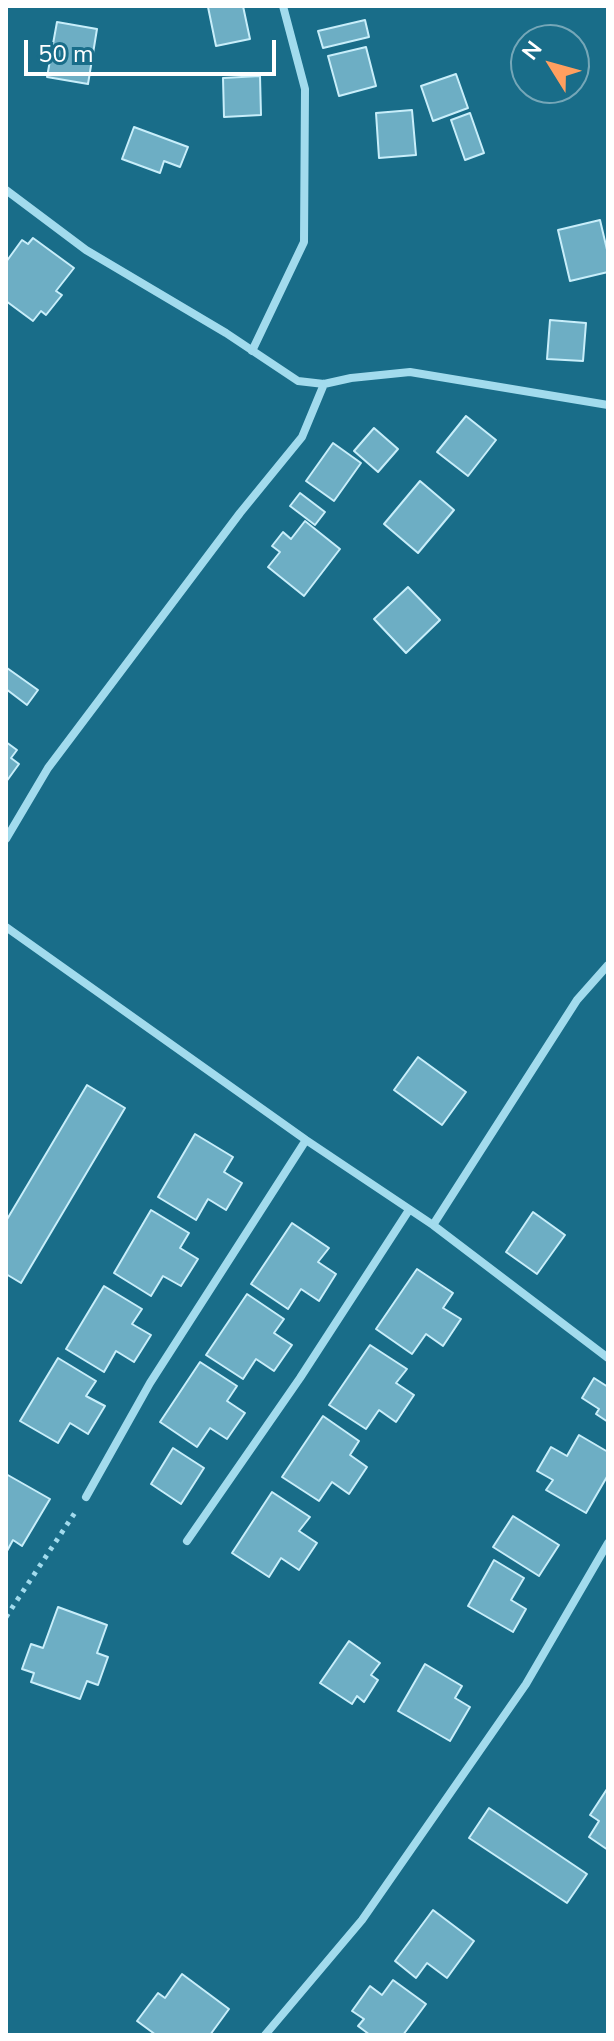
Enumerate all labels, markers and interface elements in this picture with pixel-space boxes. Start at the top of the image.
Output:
scale bar [28,24,280,74]
north arrow [510,24,590,104]
text: N [515,35,549,66]
text: 50 m [38,38,94,70]

